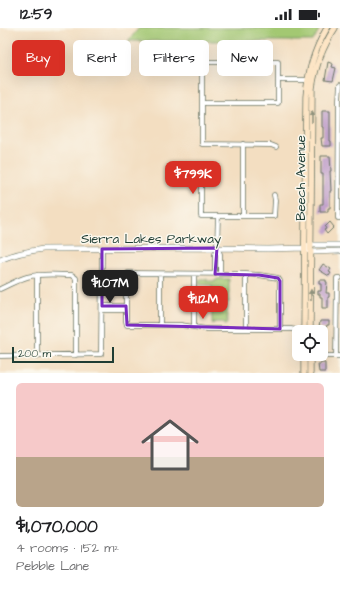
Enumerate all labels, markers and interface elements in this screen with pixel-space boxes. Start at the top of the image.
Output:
text: 12:59 [20,4,52,25]
chip: Buy [12,40,65,76]
chip: Rent [73,40,131,76]
chip: Filters [139,40,209,76]
chip: New [217,40,273,76]
one-way arrow [309,110,315,123]
street label: Beech Avenue [292,135,310,221]
pin: $799K [165,161,221,195]
text: $799K [174,165,212,183]
street label: Sierra Lakes Parkway [81,230,221,249]
pin: $1.07M [77,270,143,304]
text: $1.07M [91,274,129,292]
pin: $1.12M [170,286,236,320]
one-way arrow [308,288,314,301]
text: $1.12M [188,290,218,308]
map controls [292,325,328,361]
button: locate [292,325,328,361]
scale bar [12,345,114,364]
text: 200 m [18,346,51,361]
icon: home [134,409,206,481]
text: $1,070,000 [16,515,98,539]
text: 4 rooms · 152 m² [16,539,119,557]
text: Pebble Lane [16,557,89,575]

